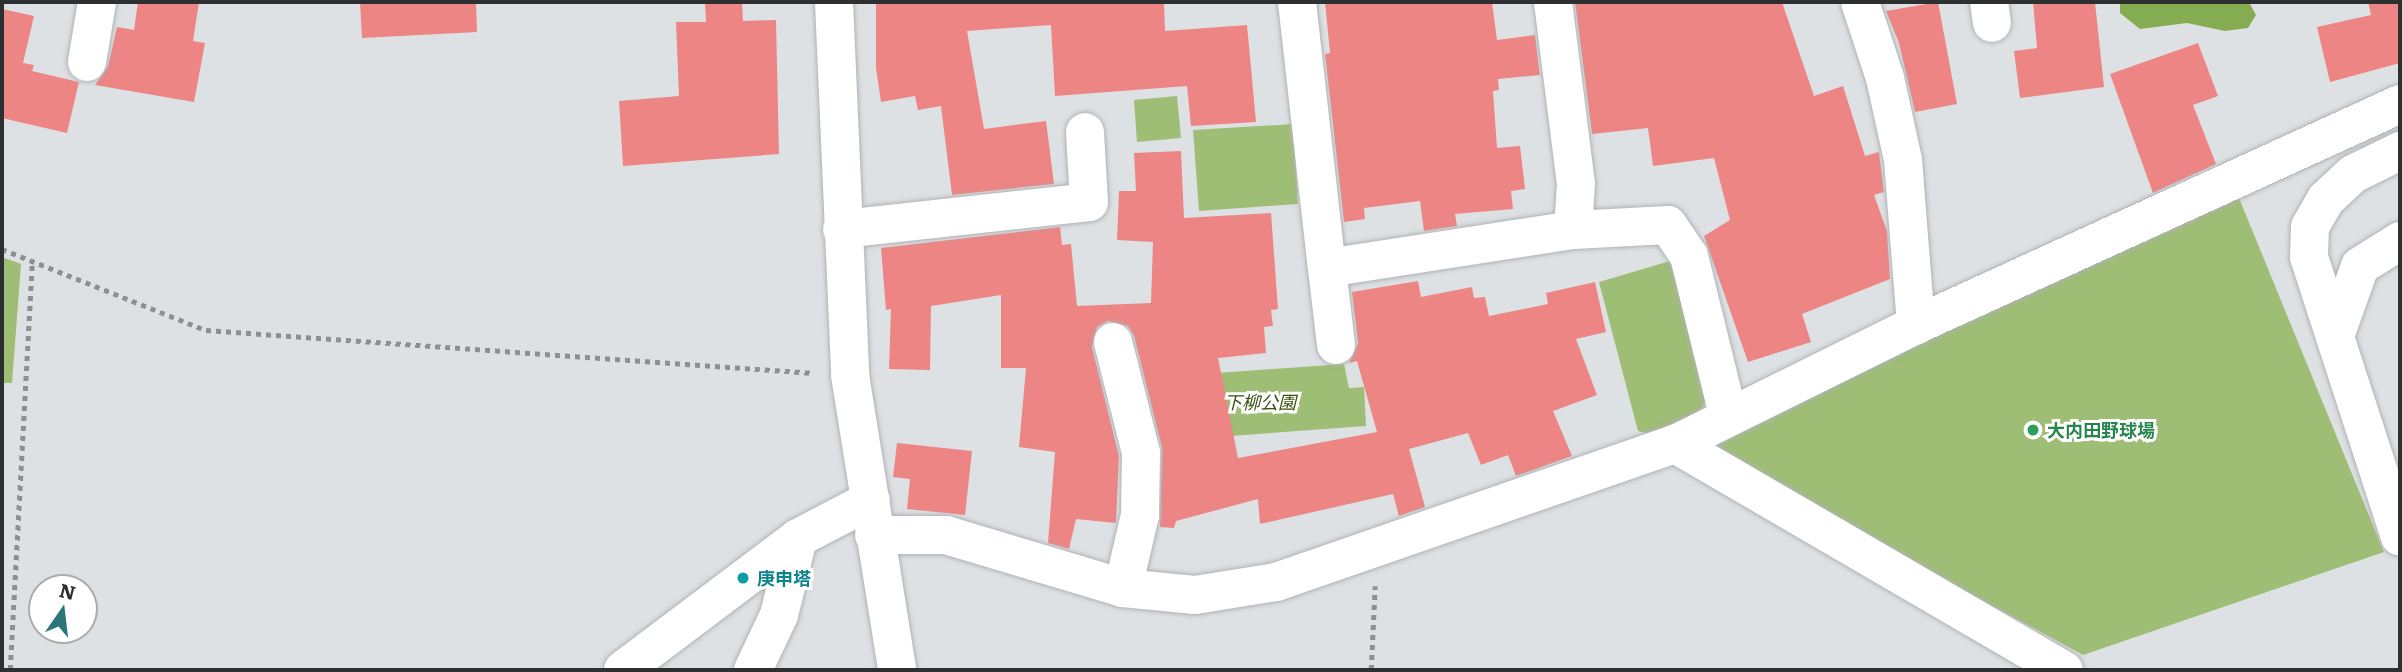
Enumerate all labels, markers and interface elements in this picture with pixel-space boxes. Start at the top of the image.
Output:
park label: 下柳公園 [1224,391,1296,413]
place label: 大内田野球場 [2047,419,2155,441]
marker: 大内田野球場 [2025,422,2041,438]
place label: 庚申塔 [757,567,811,589]
marker: 庚申塔 [735,570,751,586]
north arrow [28,574,98,644]
text: N [56,575,79,606]

